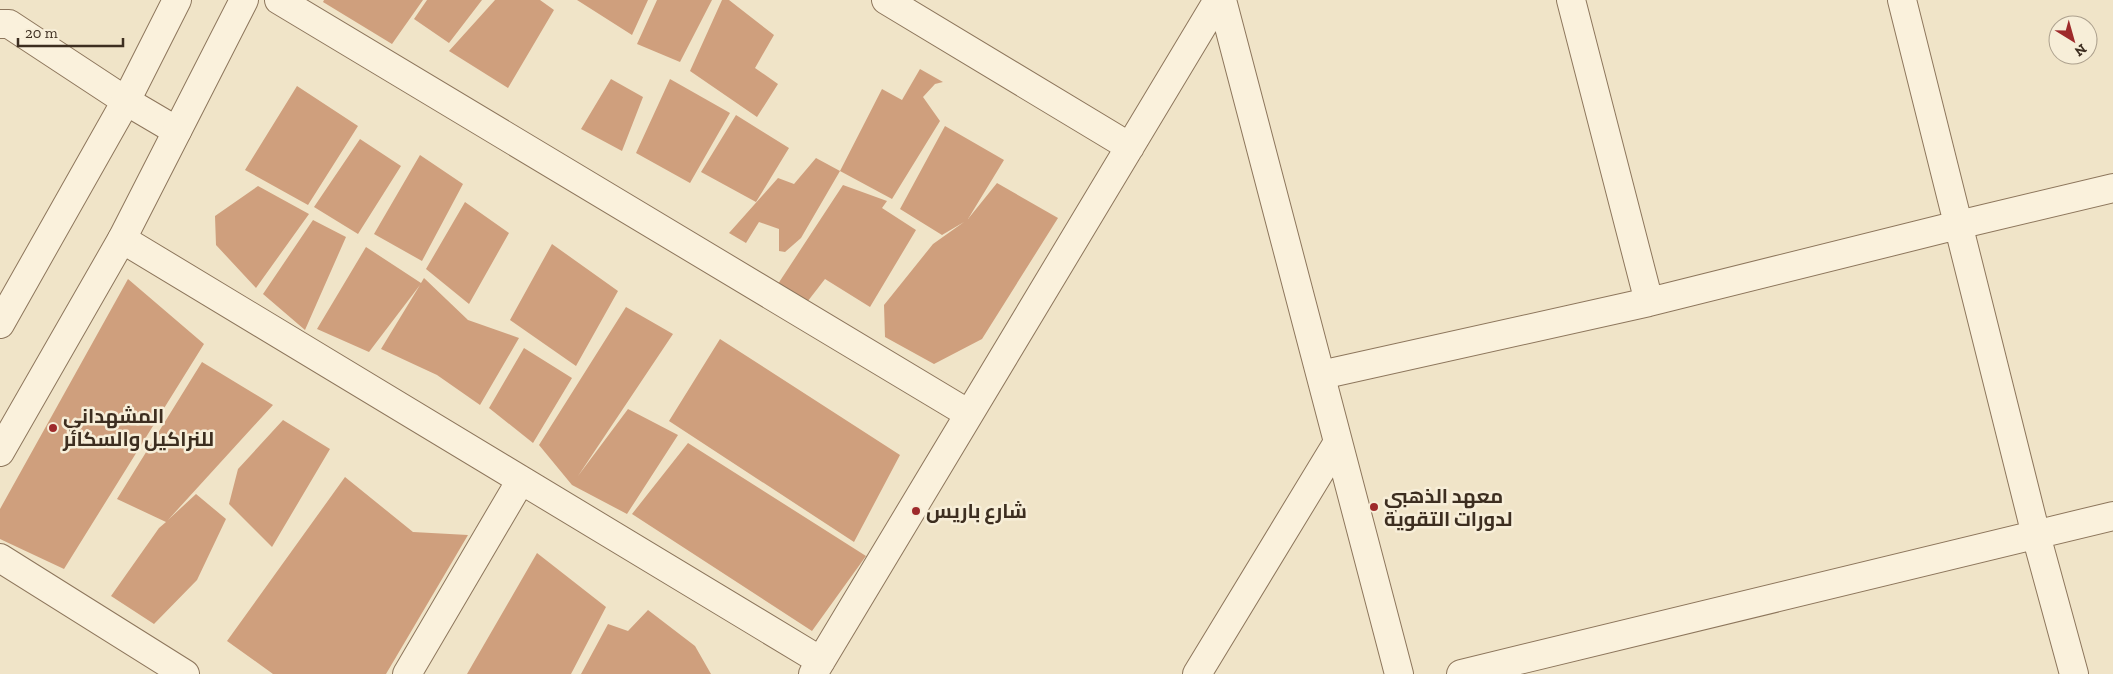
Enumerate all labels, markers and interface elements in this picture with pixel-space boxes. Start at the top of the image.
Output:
scale bar [18,15,122,47]
north arrow [2048,15,2098,65]
text: 20 m [25,24,58,42]
text: N [2071,40,2090,60]
place label: المشهداني للنراكيل والسكائر [62,404,214,451]
marker: المشهداني للنراكيل والسكائر [47,422,59,434]
place label: معهد الذهبي لدورات التقوية [1384,484,1513,531]
place label: شارع باريس [926,499,1027,525]
marker: معهد الذهبي لدورات التقوية [1368,501,1380,513]
marker: شارع باريس [910,505,922,517]

